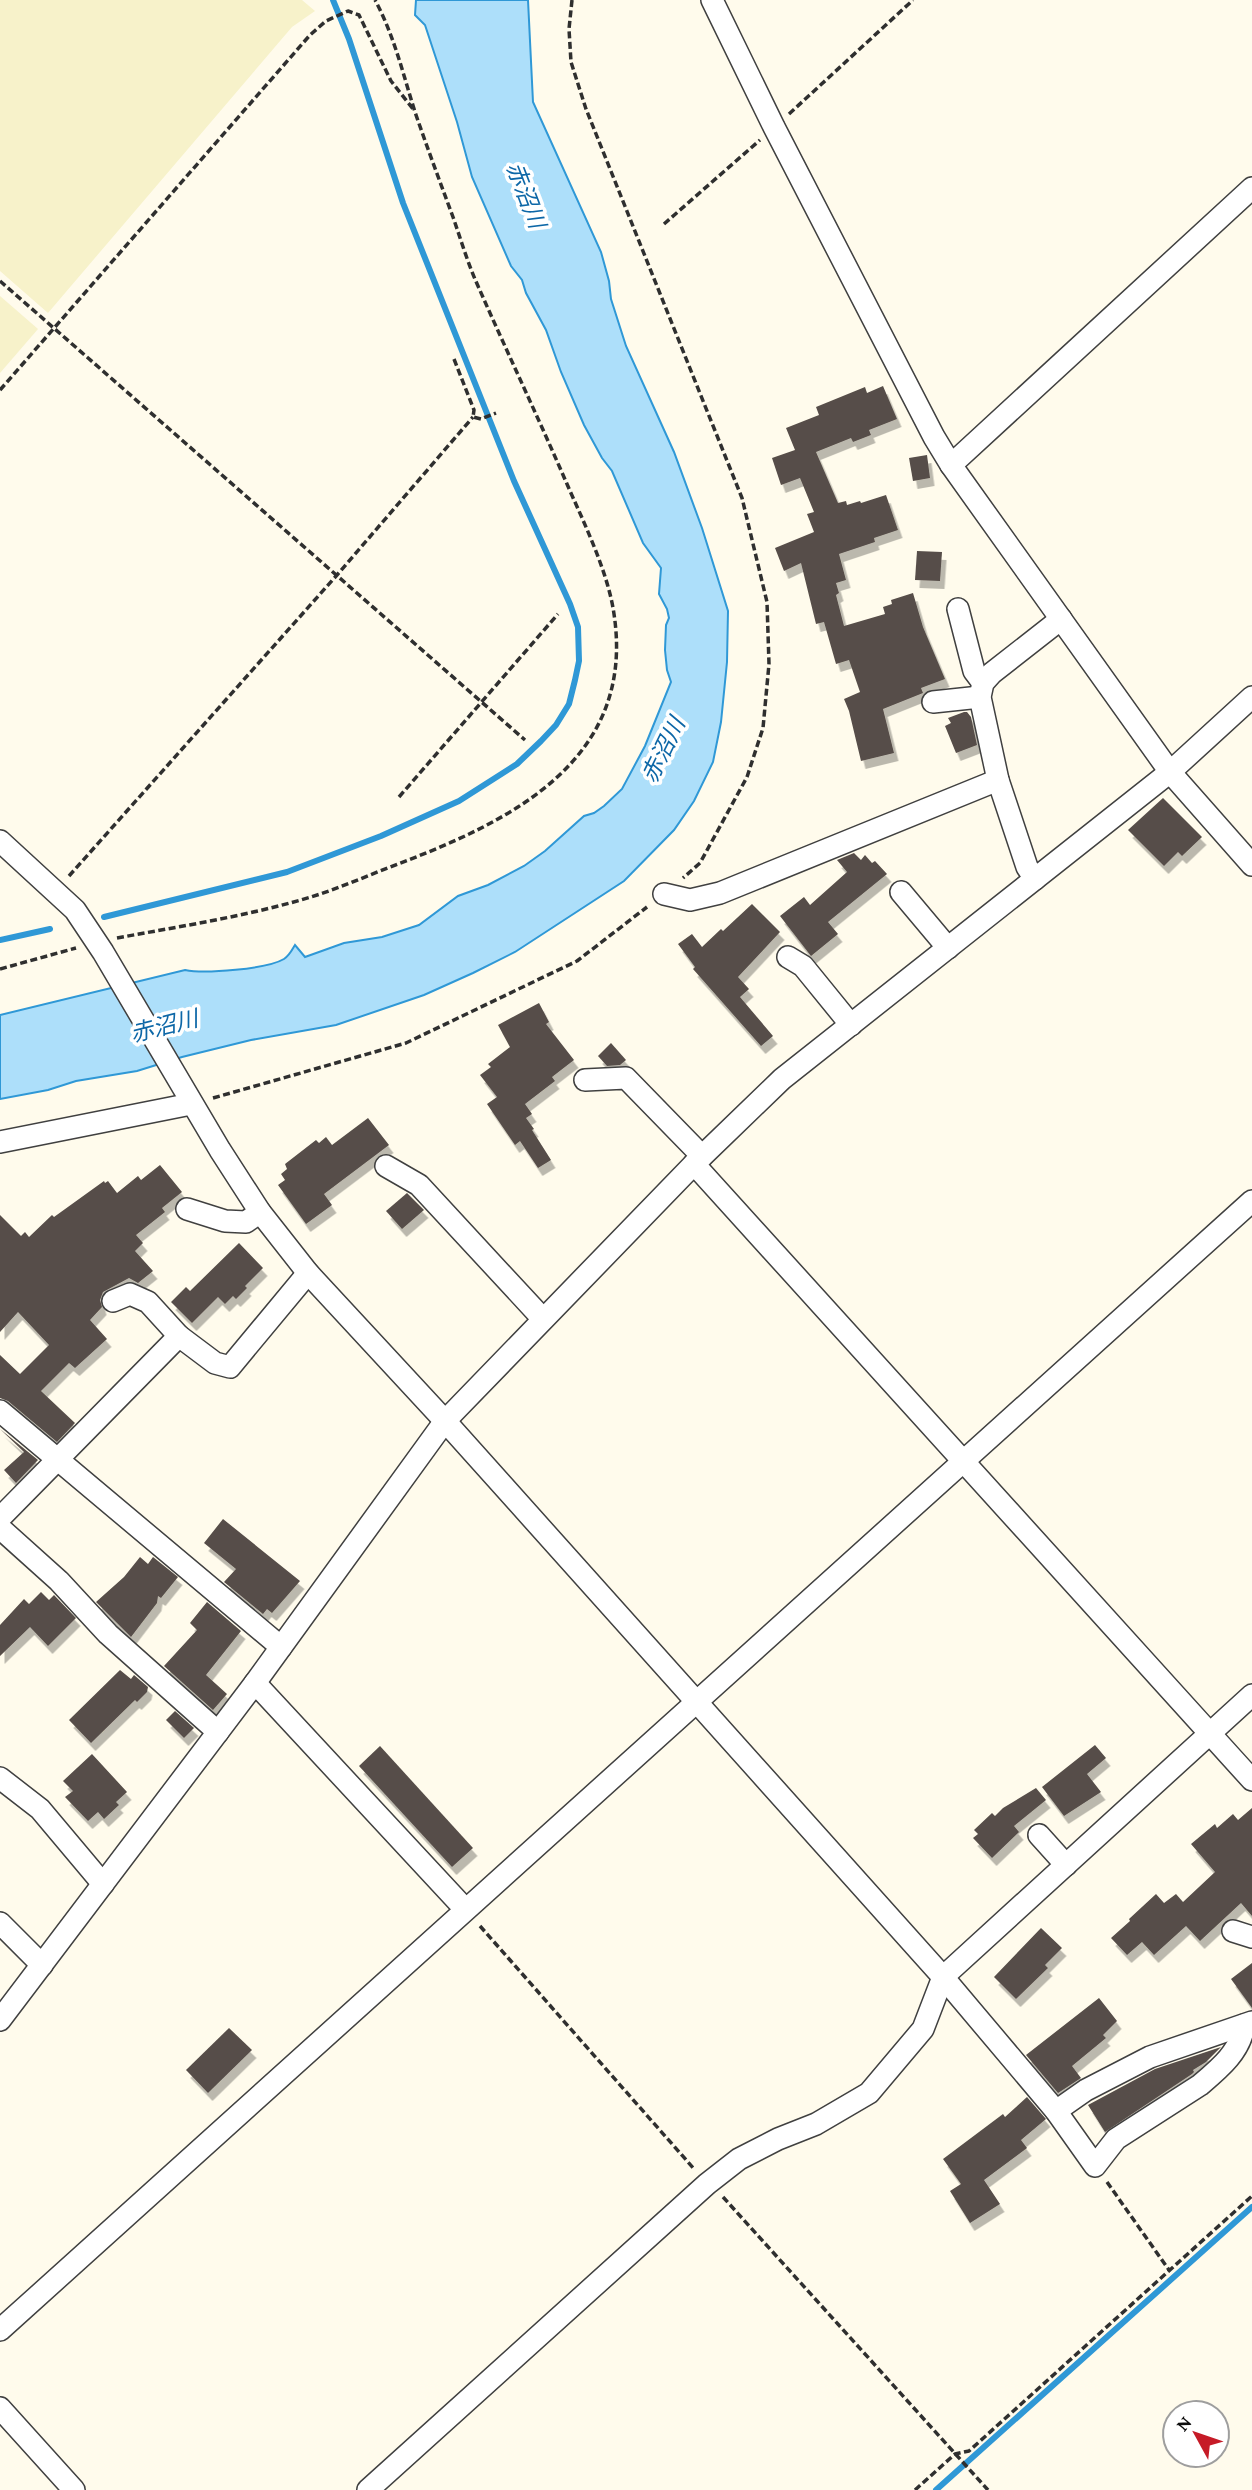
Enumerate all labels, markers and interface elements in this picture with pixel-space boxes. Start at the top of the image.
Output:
water label: 赤沼川 [501,158,552,235]
water label: 赤沼川 [636,711,691,787]
water label: 赤沼川 [127,1004,204,1047]
north arrow [1161,2399,1231,2469]
text: N [1171,2412,1196,2435]

